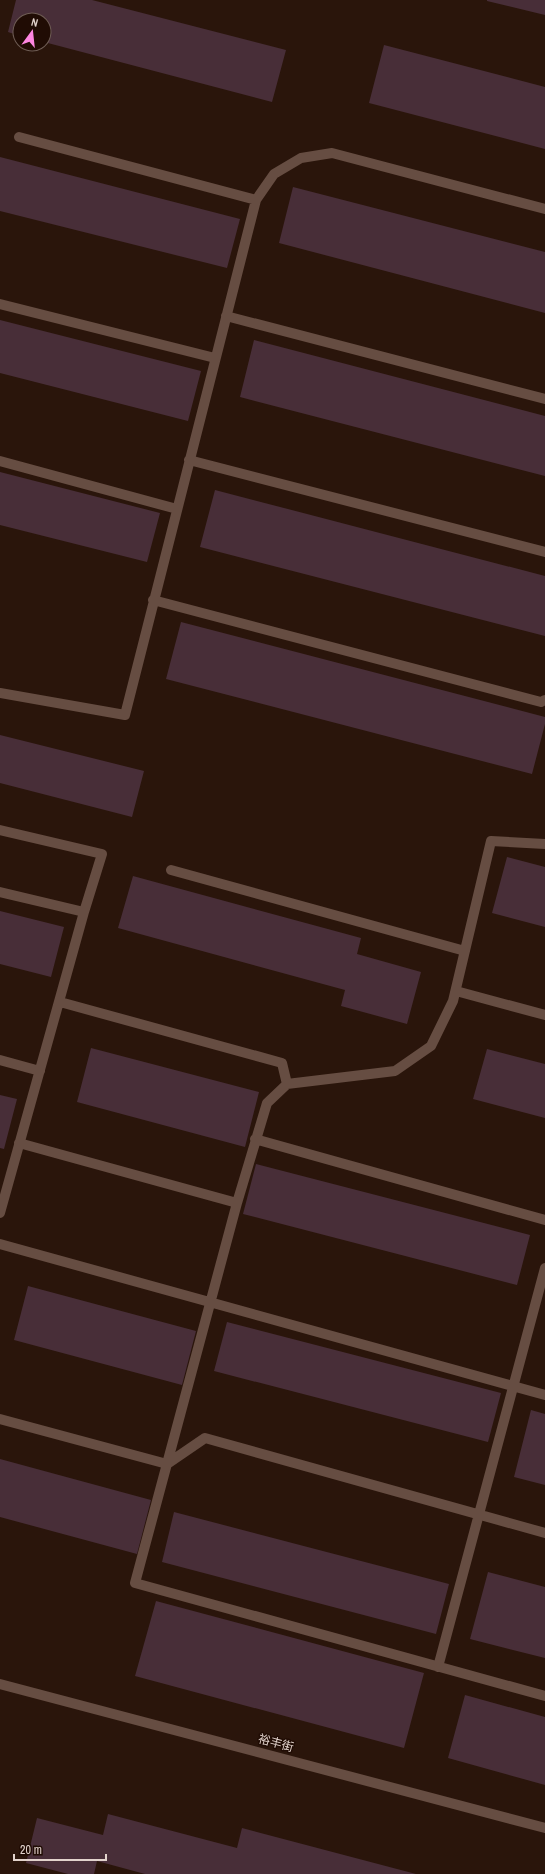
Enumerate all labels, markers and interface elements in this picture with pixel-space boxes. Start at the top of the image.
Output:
north arrow [12,12,52,52]
text: N [30,15,40,30]
street label: 裕丰街 [257,1731,295,1755]
scale bar [14,1836,106,1862]
text: 20 m [20,1842,42,1858]

